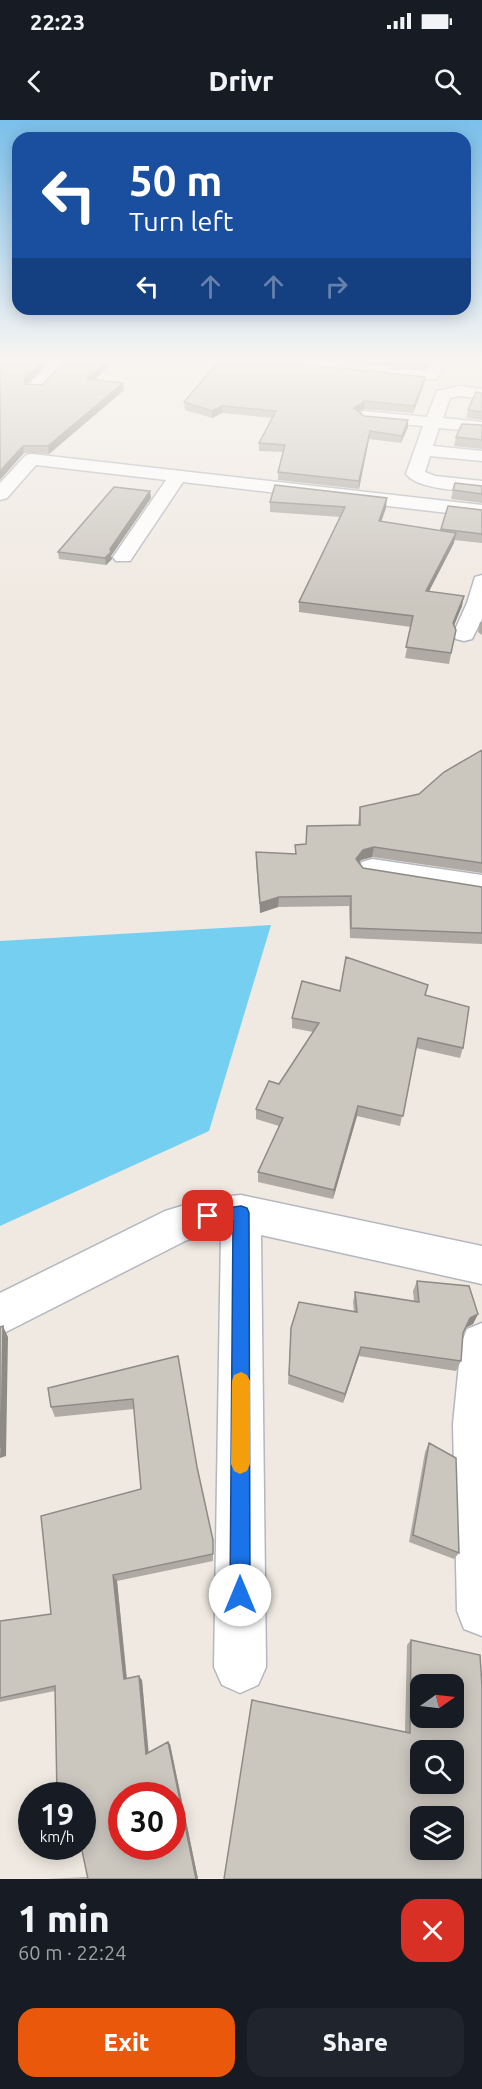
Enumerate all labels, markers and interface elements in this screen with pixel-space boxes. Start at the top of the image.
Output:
text: 22:23 [30,9,85,34]
icon: back [18,65,51,98]
icon: search [431,65,464,98]
text: Drivr [209,66,273,96]
icon: left [30,156,108,234]
text: 50 m [129,157,223,204]
text: Turn left [129,206,233,236]
icon: left [131,270,164,303]
icon: ahead [194,270,227,303]
icon: ahead [257,270,290,303]
icon: right [320,270,353,303]
pin [182,1190,233,1241]
icon: arrive [191,1199,224,1232]
position arrow [208,1563,272,1627]
north arrow [410,1674,464,1728]
map controls [410,1674,464,1860]
button: search [410,1740,464,1794]
speed limit sign: 30 [108,1782,186,1860]
text: 19 [40,1797,74,1831]
button: layers [410,1806,464,1860]
text: km/h [40,1828,74,1845]
text: 1 min [18,1898,110,1939]
button: close [401,1899,464,1962]
text: 60 m · 22:24 [18,1941,127,1964]
button: Exit [18,2008,235,2077]
button: Share [247,2008,464,2077]

